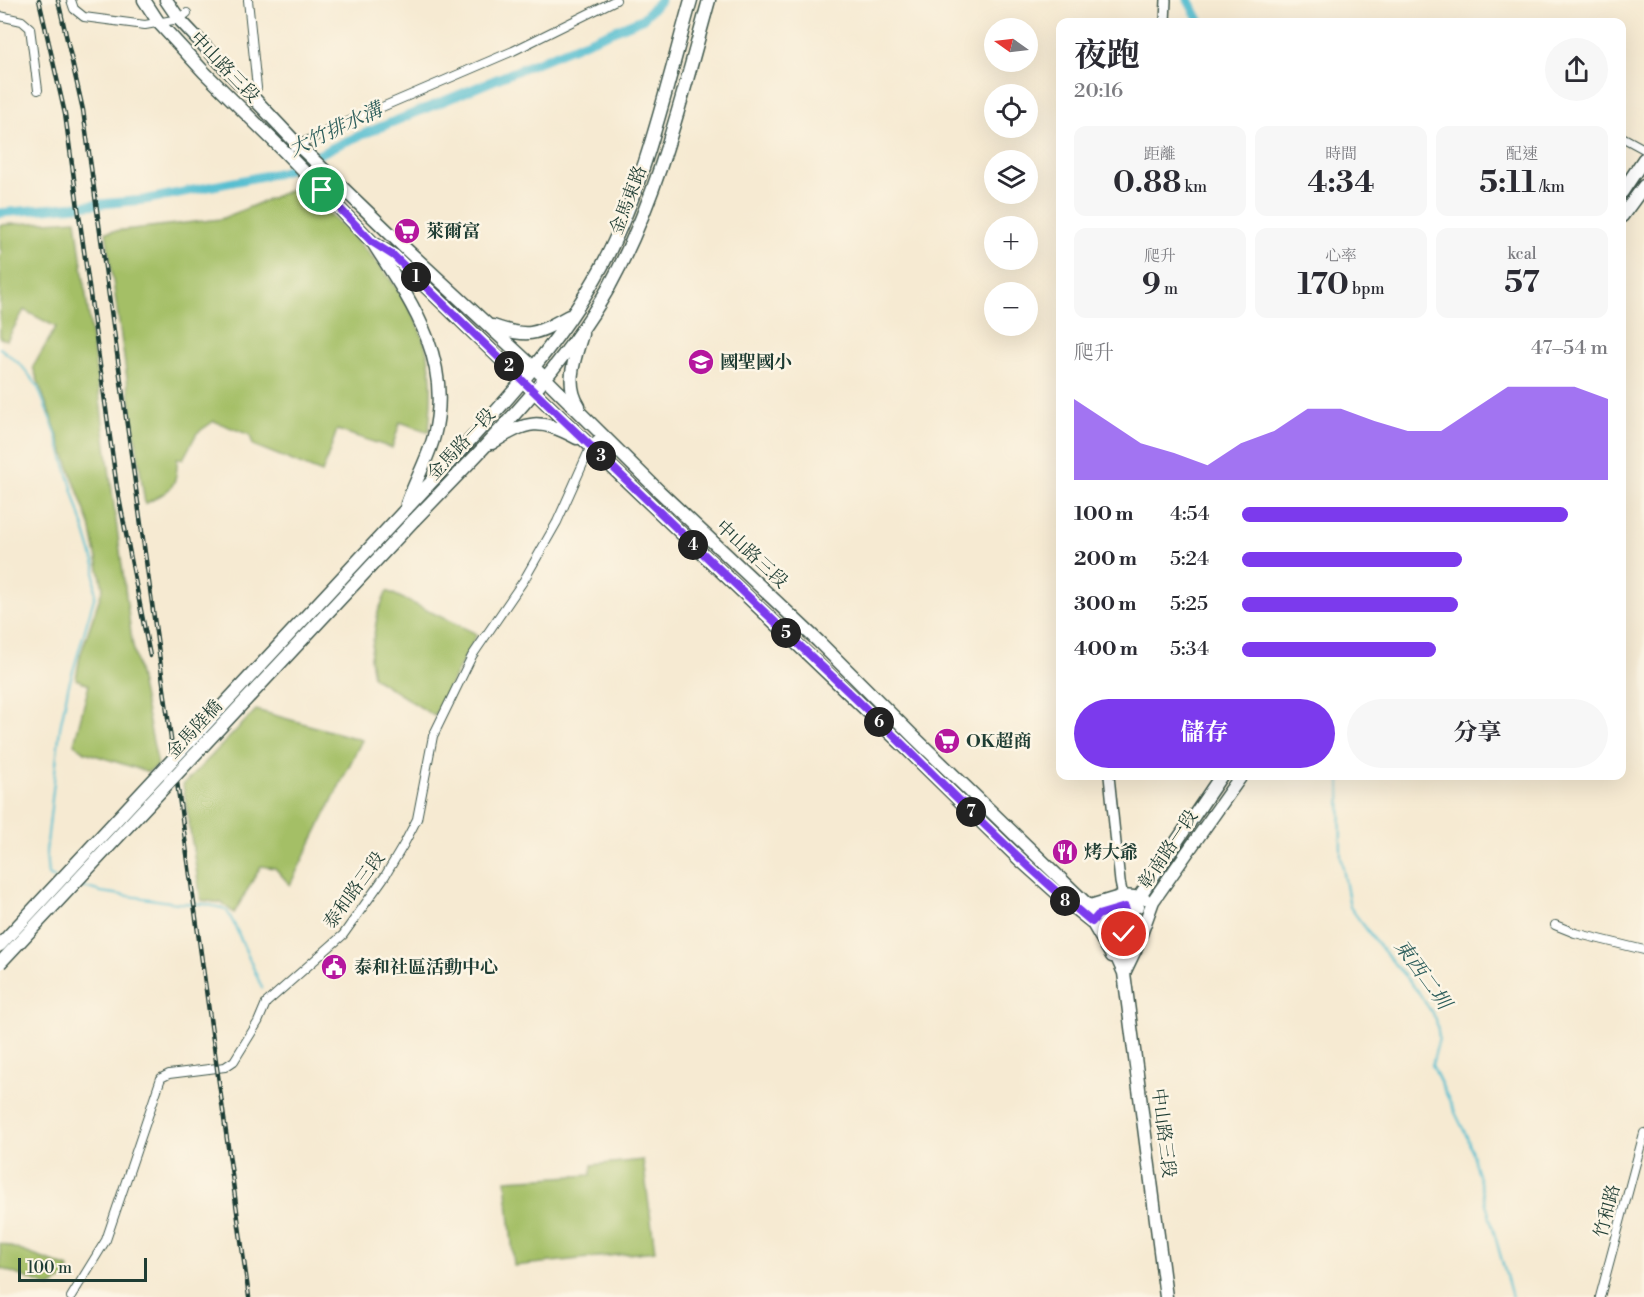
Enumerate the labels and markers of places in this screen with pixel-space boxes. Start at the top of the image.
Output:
pin [296,164,347,215]
supermarket icon: 萊爾富 [392,216,422,246]
place label: 萊爾富 [426,220,480,243]
pin: 1 [401,262,431,292]
school or university icon: 國聖國小 [686,347,716,377]
pin: 2 [494,351,524,381]
place label: 國聖國小 [720,351,792,374]
pin: 3 [586,441,616,471]
pin: 4 [678,530,708,560]
pin: 5 [771,618,801,648]
pin: 6 [864,707,894,737]
supermarket icon: OK超商 [932,726,962,756]
place label: OK超商 [966,730,1031,753]
pin: 7 [956,797,986,827]
restaurant icon: 烤大爺 [1050,837,1080,867]
place label: 烤大爺 [1084,841,1138,864]
pin: 8 [1050,886,1080,916]
pin [1098,908,1149,959]
public building icon: 泰和社區活動中心 [319,952,349,982]
place label: 泰和社區活動中心 [354,956,498,979]

